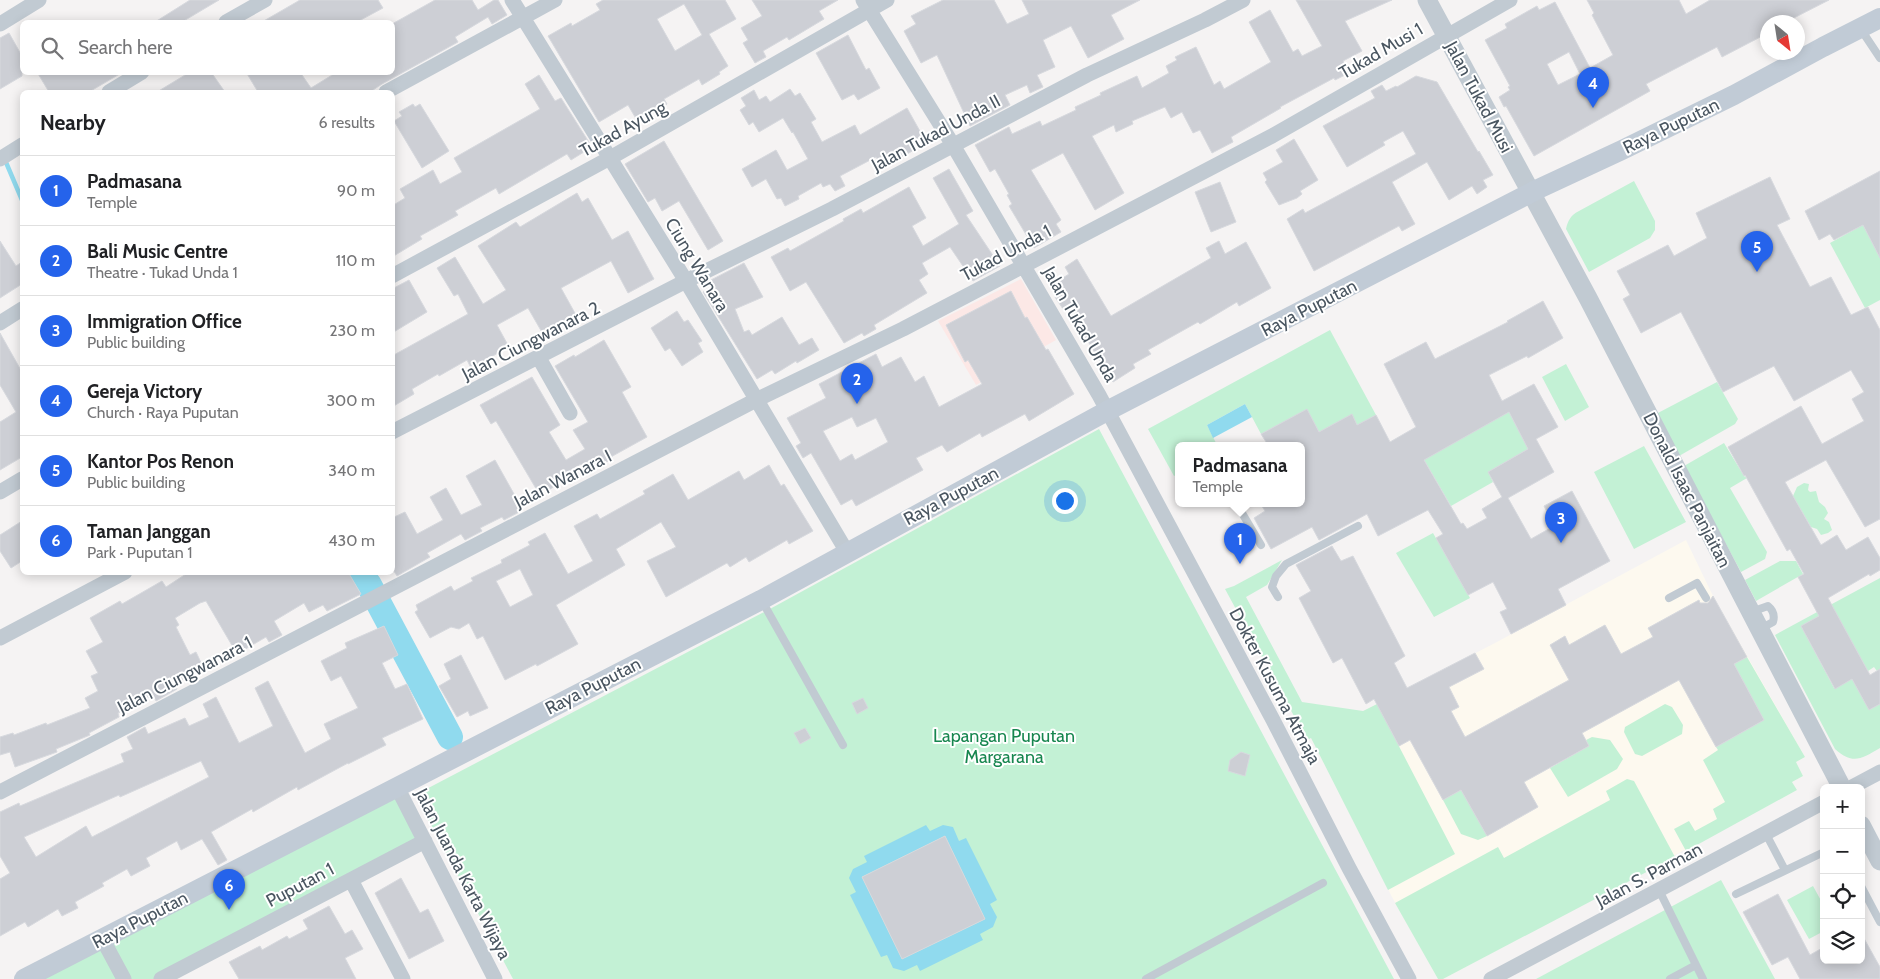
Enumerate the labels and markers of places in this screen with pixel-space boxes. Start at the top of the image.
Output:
pin: 4 [1577,67,1609,108]
pin: 5 [1741,231,1773,272]
pin: 2 [841,363,873,404]
pin: 3 [1545,502,1577,543]
pin: 1 [1224,523,1256,564]
pin: 6 [213,869,245,910]

